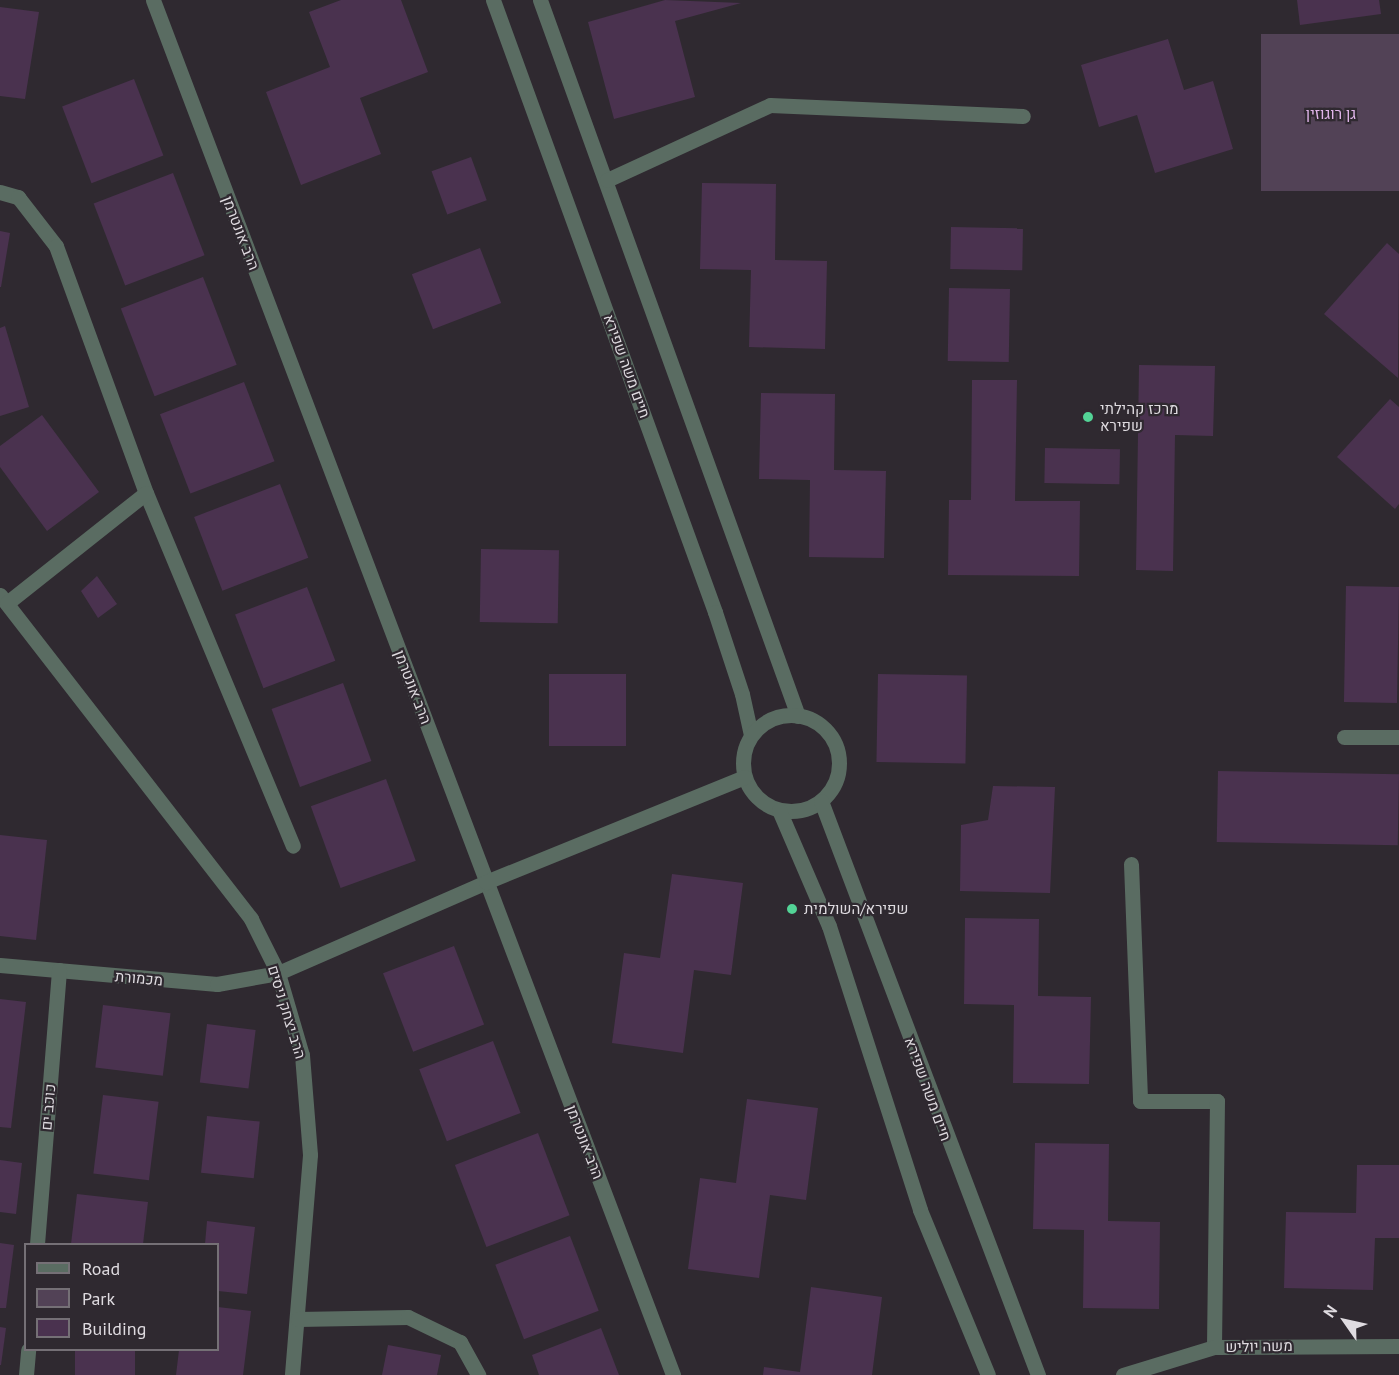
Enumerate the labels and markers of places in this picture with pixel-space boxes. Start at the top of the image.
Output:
place label: מרכז קהילתי שפירא [1100,399,1179,434]
marker: מרכז קהילתי שפירא [1081,410,1095,424]
place label: שפירא/השולמית [804,900,908,918]
marker: שפירא/השולמית [785,902,799,916]

